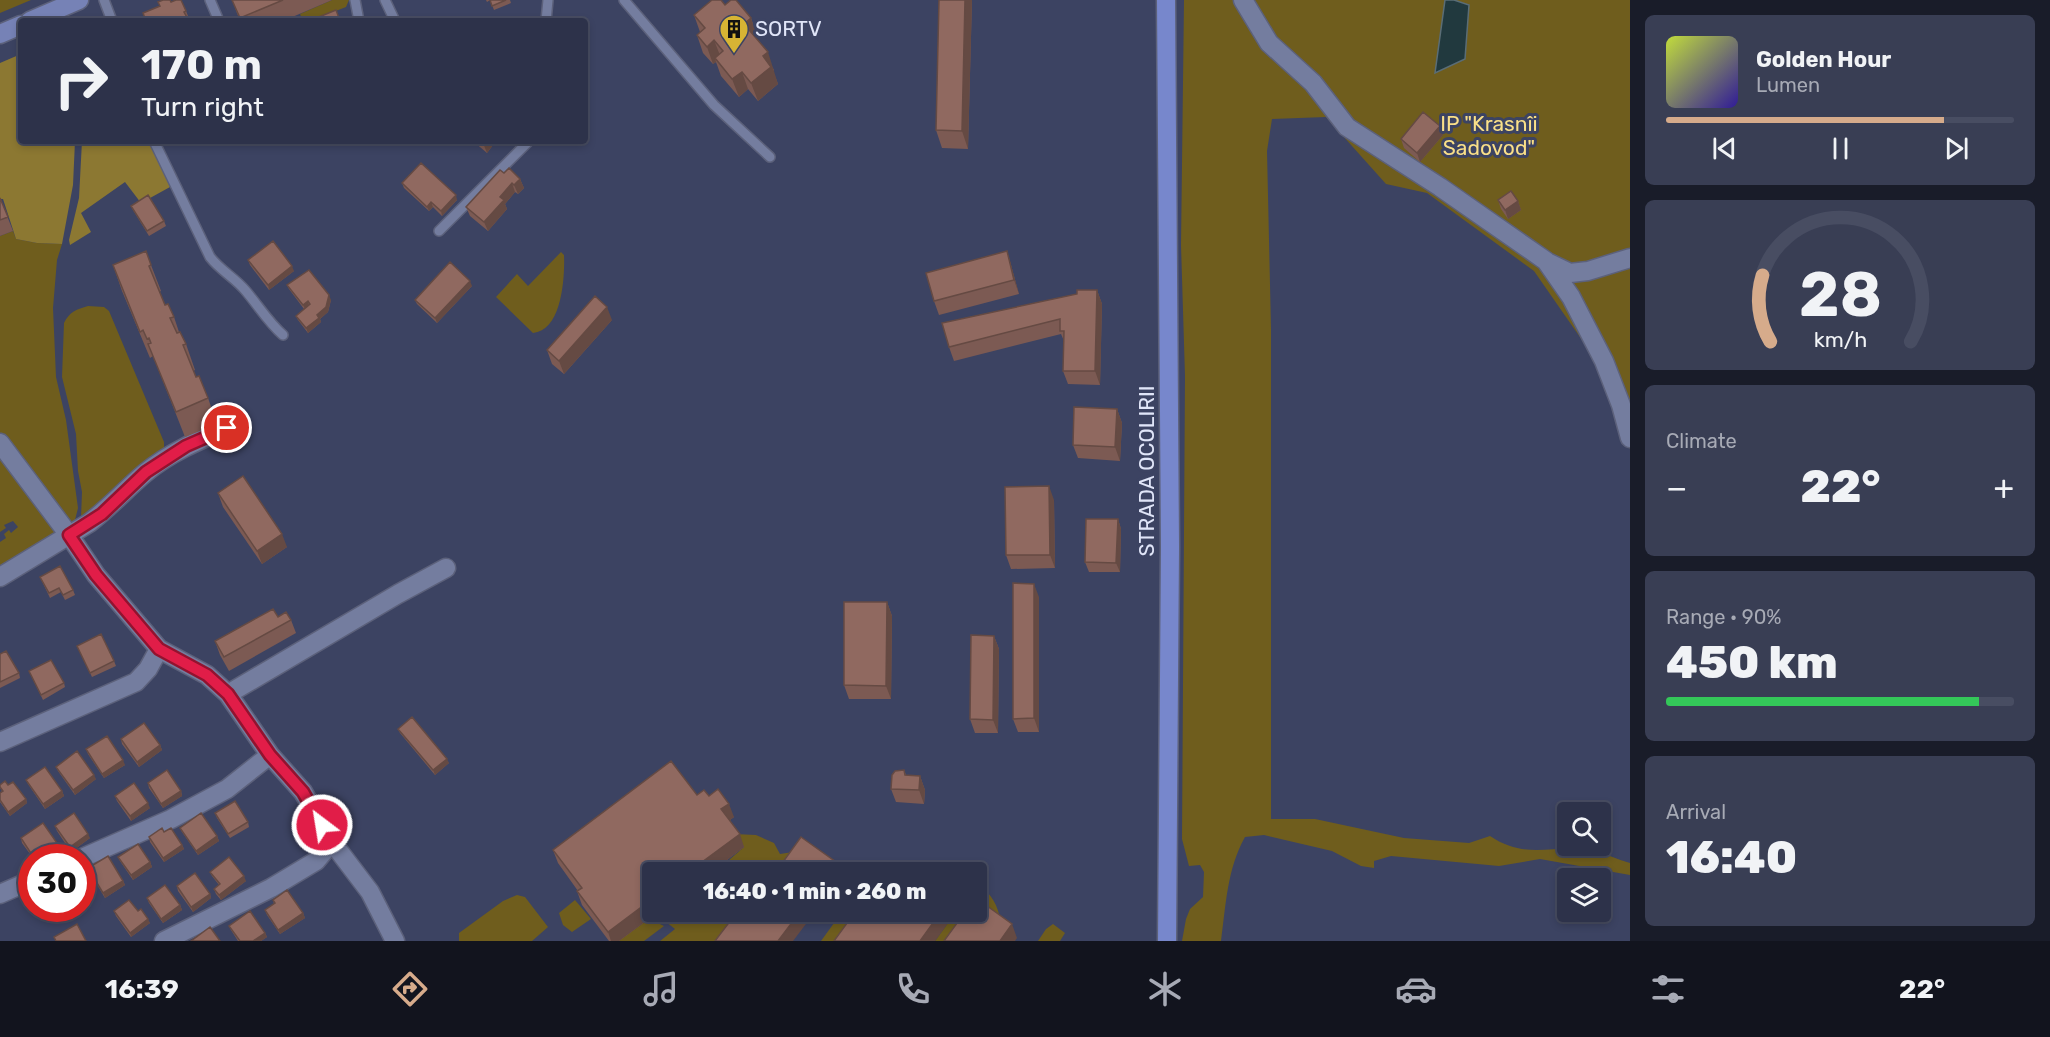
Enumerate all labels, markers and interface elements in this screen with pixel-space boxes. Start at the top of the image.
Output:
building icon: SORTV [718,13,750,55]
place label: SORTV [755,16,822,41]
text: 170 m [141,40,262,90]
icon: right [42,42,120,120]
text: Golden Hour [1756,46,1891,73]
text: Lumen [1756,73,1820,97]
text: Turn right [141,91,264,123]
park label: IP "Krasnîi Sadovod" [1440,111,1538,160]
icon: previous [1708,132,1741,165]
icon: pause [1824,132,1857,165]
icon: next [1940,132,1973,165]
text: 28 [1799,258,1881,332]
text: km/h [1813,328,1867,353]
street label: STRADA OCOLIRII [1134,386,1159,556]
pin [201,402,252,453]
icon: arrive [210,411,243,444]
text: Climate [1666,429,1737,453]
text: 22° [1801,460,1880,513]
text: − [1666,468,1687,507]
text: + [1993,468,2014,507]
text: Range · 90% [1666,605,1782,629]
text: 450 km [1666,636,1838,689]
position arrow [290,793,354,857]
text: Arrival [1666,800,1726,824]
map controls [1557,802,1611,922]
button: search [1557,802,1611,856]
text: 16:40 [1666,831,1797,884]
speed limit sign: 30 [18,844,96,922]
button: layers [1557,868,1611,922]
text: 16:40 · 1 min · 260 m [703,878,926,905]
icon: directions [389,968,431,1010]
icon: music [640,968,682,1010]
icon: phone [892,968,934,1010]
icon: climate [1144,968,1186,1010]
icon: car [1395,968,1437,1010]
icon: filters [1647,968,1689,1010]
text: 16:39 [105,973,179,1005]
text: 22° [1899,973,1945,1005]

